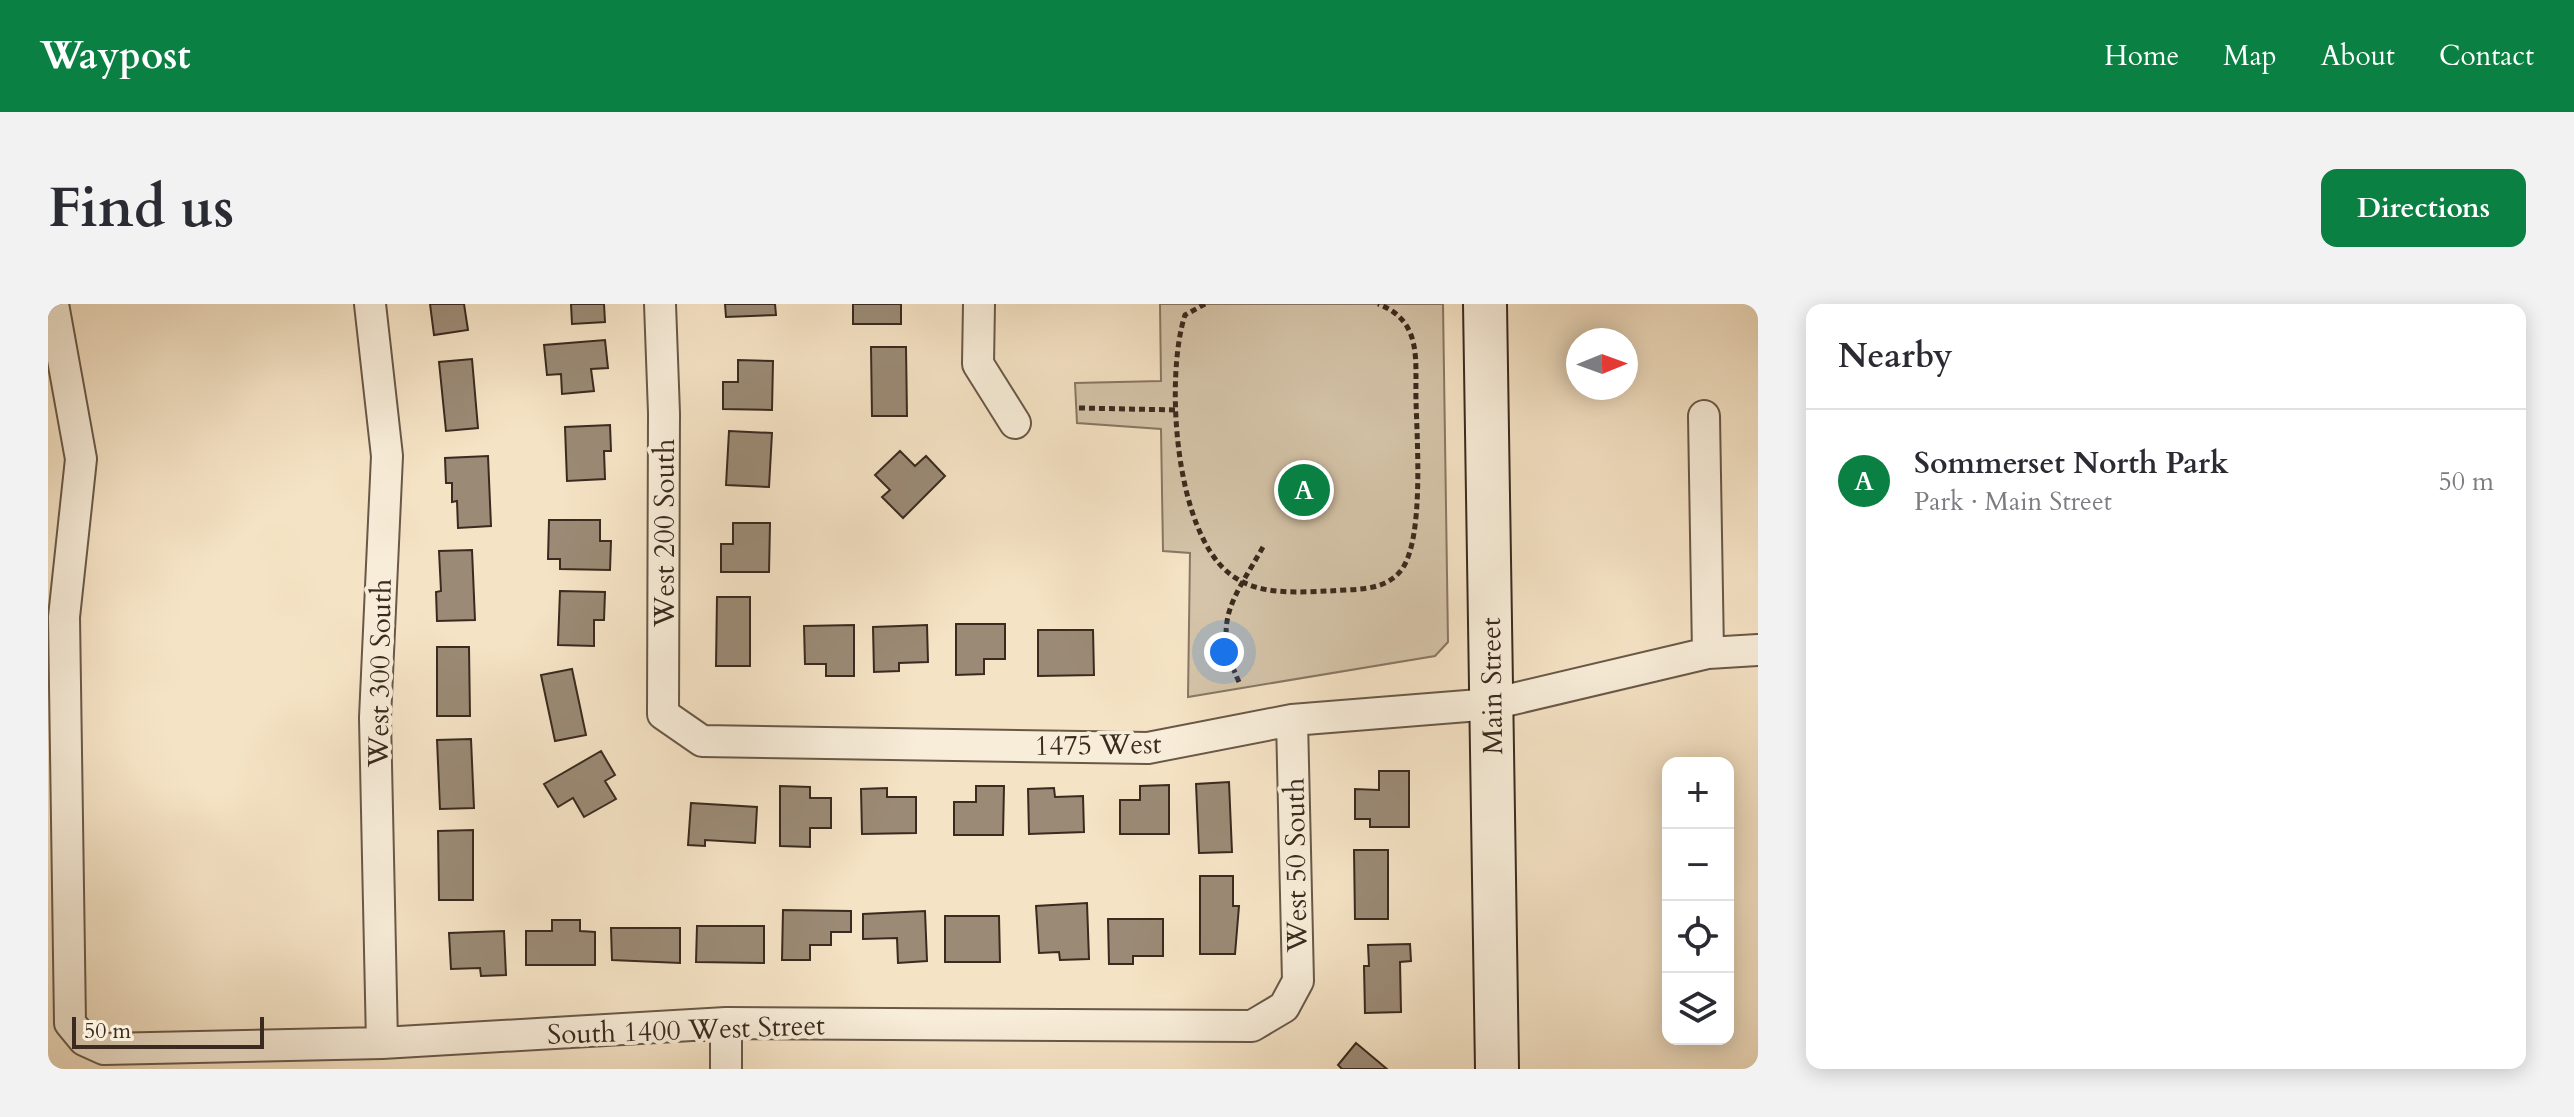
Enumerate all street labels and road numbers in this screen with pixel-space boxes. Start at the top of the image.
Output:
street label: West 200 South [646,439,684,628]
street label: West 300 South [359,578,401,769]
street label: Main Street [1472,617,1512,755]
street label: 1475 West [1034,725,1162,765]
street label: West 50 South [1275,778,1317,953]
street label: South 1400 West Street [547,1006,826,1054]

